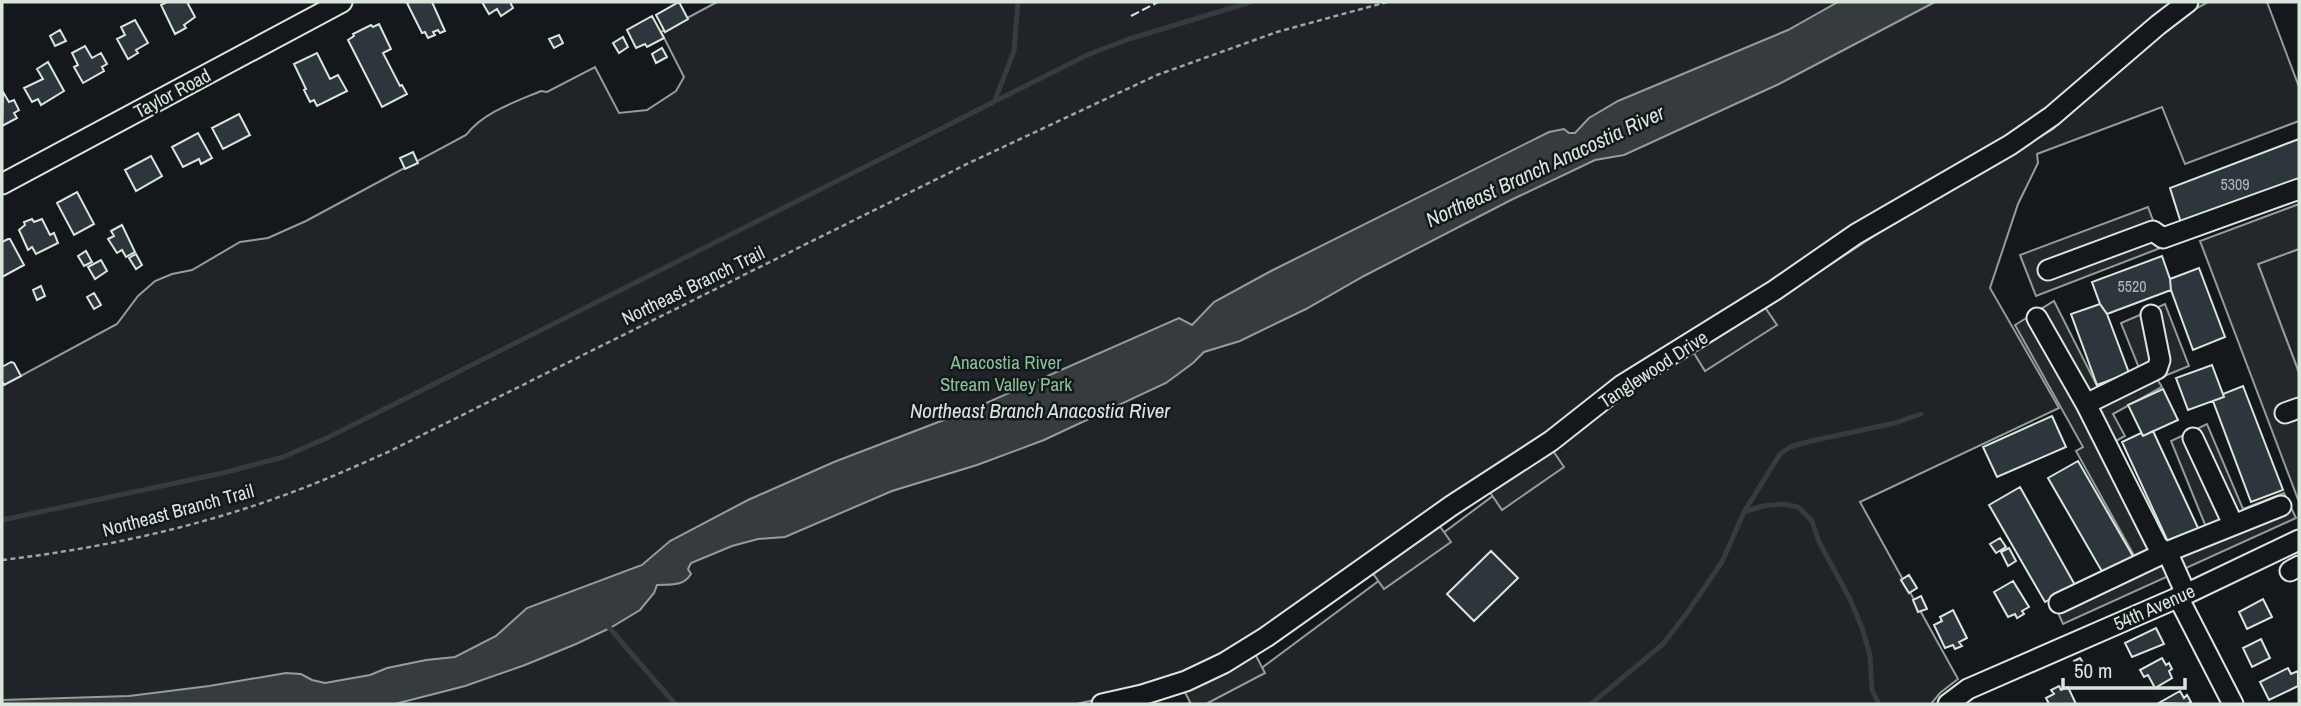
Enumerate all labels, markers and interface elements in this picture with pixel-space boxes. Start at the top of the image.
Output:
street label: Taylor Road [129,62,215,124]
water label: Northeast Branch Anacostia River [1421,97,1670,234]
house number: 5309 [2220,173,2250,195]
street label: Northeast Branch Trail [617,239,769,331]
house number: 5520 [2117,275,2147,297]
street label: Tanglewood Drive [1593,324,1713,414]
park label: Anacostia River Stream Valley Park [940,349,1072,397]
water label: Northeast Branch Anacostia River [910,396,1171,425]
street label: Northeast Branch Trail [99,477,257,543]
street label: 54th Avenue [2109,578,2199,636]
scale bar [2063,646,2186,690]
text: 50 m [2074,656,2112,685]

